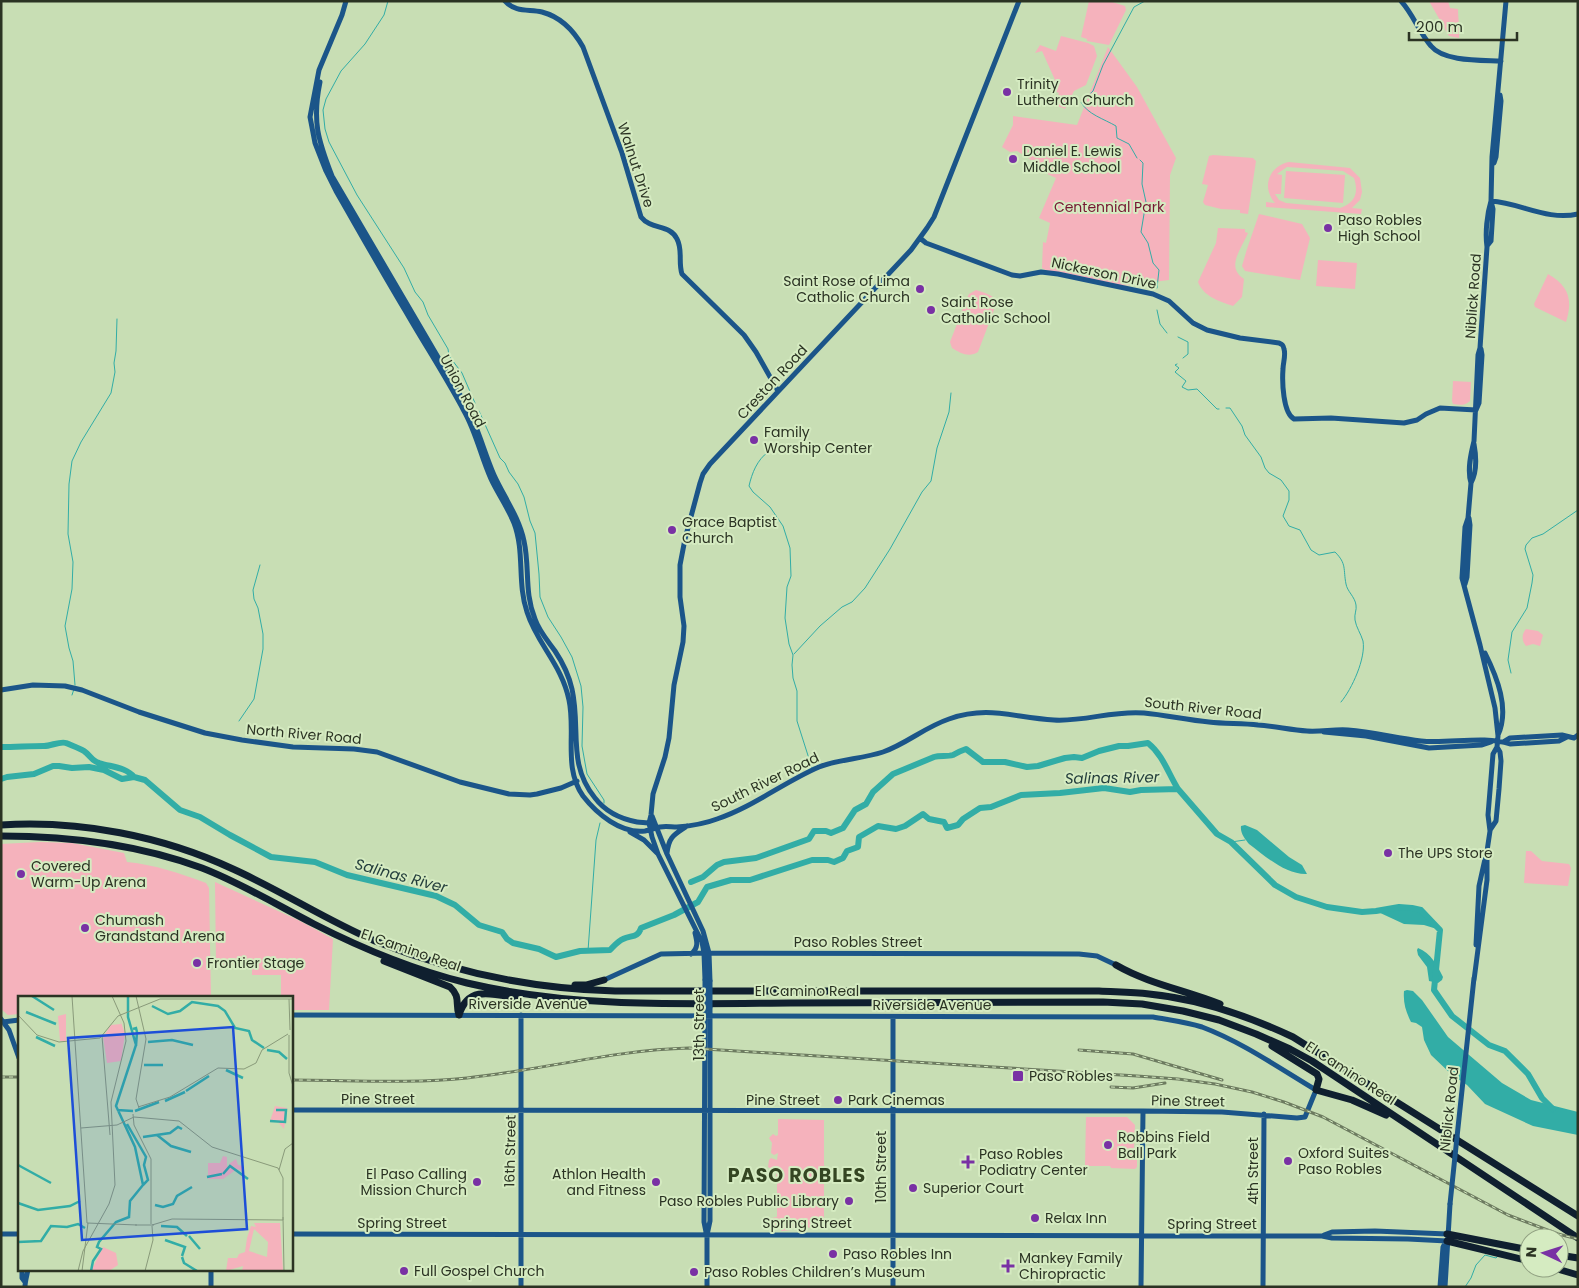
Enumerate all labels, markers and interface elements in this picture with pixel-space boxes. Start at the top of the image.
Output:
scale bar [1409,10,1516,42]
text: 200 m [1416,16,1463,37]
place label: Trinity Lutheran Church [1017,74,1134,110]
marker: Trinity Lutheran Church [1001,86,1013,98]
street label: Walnut Drive [613,120,659,210]
place label: Daniel E. Lewis Middle School [1023,141,1121,177]
marker: Daniel E. Lewis Middle School [1007,153,1019,165]
park label: Centennial Park [1054,197,1165,217]
place label: Paso Robles High School [1338,210,1422,246]
marker: Paso Robles High School [1322,222,1334,234]
street label: Nickerson Drive [1050,252,1159,294]
street label: Niblick Road [1460,253,1486,339]
place label: Saint Rose of Lima Catholic Church [783,271,910,307]
marker: Saint Rose of Lima Catholic Church [914,283,926,295]
place label: Saint Rose Catholic School [941,292,1050,328]
marker: Saint Rose Catholic School [925,304,937,316]
street label: Creston Road [732,340,812,424]
street label: Union Road [435,351,491,431]
place label: Family Worship Center [764,422,872,458]
marker: Family Worship Center [748,434,760,446]
place label: Grace Baptist Church [682,512,777,548]
marker: Grace Baptist Church [666,524,678,536]
street label: South River Road [1143,692,1263,724]
street label: North River Road [246,719,362,749]
street label: South River Road [708,747,822,817]
water label: Salinas River [1065,766,1160,789]
place label: The UPS Store [1398,843,1493,863]
marker: The UPS Store [1382,847,1394,859]
water label: Salinas River [353,853,450,898]
place label: Covered Warm-Up Arena [31,856,146,892]
marker: Covered Warm-Up Arena [15,868,27,880]
place label: Chumash Grandstand Arena [95,910,225,946]
marker: Chumash Grandstand Arena [79,922,91,934]
street label: El Camino Real [358,924,464,976]
street label: Paso Robles Street [794,932,922,952]
place label: Frontier Stage [207,953,305,973]
marker: Frontier Stage [191,957,203,969]
street label: El Camino Real [755,981,859,1001]
street label: 13th Street [689,989,709,1061]
street label: Riverside Avenue [469,994,588,1014]
street label: Riverside Avenue [873,995,992,1015]
inset map [18,996,292,1270]
street label: El Camino Real [1302,1036,1400,1110]
street label: Niblick Road [1435,1065,1463,1153]
place label: Paso Robles [1029,1066,1113,1086]
marker: Paso Robles [1011,1069,1025,1083]
street label: Pine Street [341,1089,415,1109]
street label: Pine Street [746,1090,820,1110]
place label: Park Cinemas [848,1090,945,1110]
street label: Pine Street [1151,1090,1225,1112]
marker: Park Cinemas [832,1094,844,1106]
street label: 16th Street [499,1115,521,1187]
place label: Robbins Field Ball Park [1118,1127,1210,1163]
street label: 10th Street [871,1131,891,1203]
street label: 4th Street [1243,1137,1263,1205]
marker: Robbins Field Ball Park [1102,1139,1114,1151]
place label: Oxford Suites Paso Robles [1298,1143,1389,1179]
place label: Paso Robles Podiatry Center [979,1144,1088,1180]
marker: Paso Robles Podiatry Center [961,1155,975,1169]
marker: Oxford Suites Paso Robles [1282,1155,1294,1167]
district label: PASO ROBLES [728,1162,866,1189]
place label: El Paso Calling Mission Church [360,1164,467,1200]
place label: Athlon Health and Fitness [552,1164,646,1200]
marker: El Paso Calling Mission Church [471,1176,483,1188]
marker: Athlon Health and Fitness [650,1176,662,1188]
place label: Superior Court [923,1178,1024,1198]
marker: Superior Court [907,1182,919,1194]
place label: Paso Robles Public Library [659,1191,839,1211]
marker: Paso Robles Public Library [843,1195,855,1207]
place label: Relax Inn [1045,1208,1107,1228]
marker: Relax Inn [1029,1212,1041,1224]
street label: Spring Street [357,1213,447,1233]
street label: Spring Street [762,1213,852,1233]
street label: Spring Street [1167,1214,1257,1234]
north arrow [1519,1228,1569,1278]
place label: Paso Robles Inn [843,1244,952,1264]
text: N [1521,1246,1541,1258]
marker: Paso Robles Inn [827,1248,839,1260]
place label: Mankey Family Chiropractic [1019,1248,1123,1284]
marker: Mankey Family Chiropractic [1001,1259,1015,1273]
place label: Full Gospel Church [414,1261,545,1281]
place label: Paso Robles Children’s Museum [704,1262,925,1282]
marker: Full Gospel Church [398,1265,410,1277]
marker: Paso Robles Children’s Museum [688,1266,700,1278]

